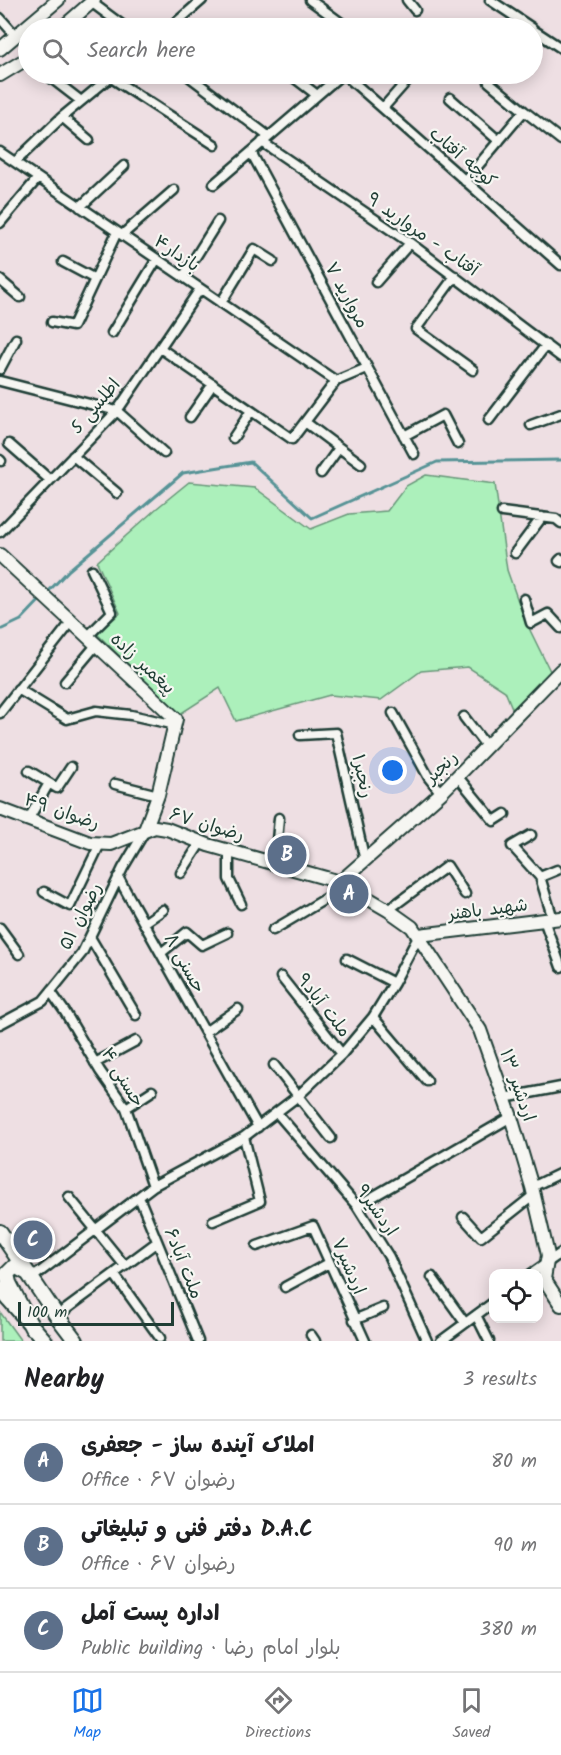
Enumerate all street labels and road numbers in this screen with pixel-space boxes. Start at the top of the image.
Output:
street label: کوچه آفتاب [422,120,503,196]
street label: آفتاب - مروارید ۹ [360,186,486,286]
street label: بازدار۴ [147,228,205,280]
street label: مروارید ۷ [316,257,375,334]
street label: اطلسی 5 [64,372,128,442]
street label: پیغمبر زاده [103,626,181,702]
street label: رنجبر [417,745,466,793]
street label: رنجبر۱ [342,751,381,801]
street label: رضوان ۴۹ [20,786,103,839]
street label: رضوان ۶۷ [165,800,248,851]
street label: رضوان ۵۱ [52,878,111,956]
street label: شهید باهنر [445,891,530,930]
street label: حسنی ۸ [155,928,212,999]
street label: ملت آباد۹ [288,967,357,1044]
street label: حسنی ۴ [92,1042,151,1113]
street label: اردشیر ۱۳ [491,1045,543,1126]
street label: اردشیر۹ [347,1179,404,1243]
street label: ملت آباد۶ [155,1224,210,1304]
street label: اردشیر۷ [323,1234,373,1300]

